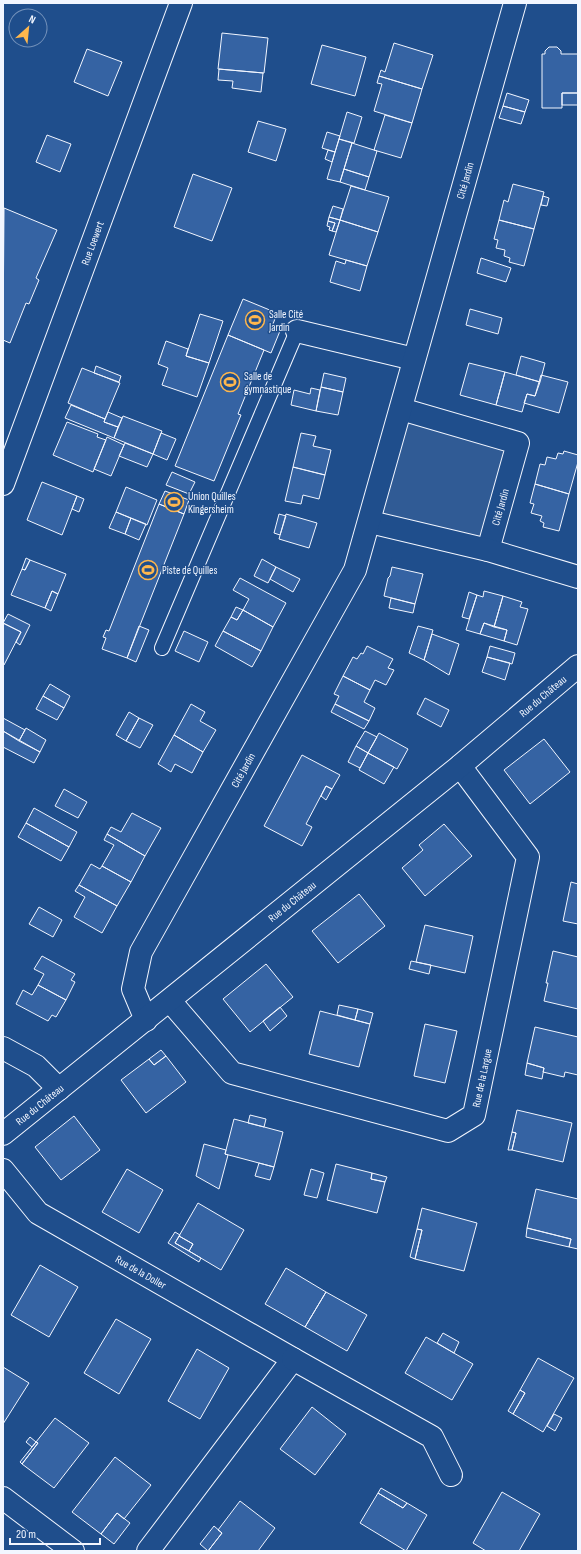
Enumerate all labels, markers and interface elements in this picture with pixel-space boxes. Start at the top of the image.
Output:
north arrow [8,8,48,48]
text: N [27,12,38,27]
street label: Cité Jardin [454,160,477,201]
street label: Rue Loewert [79,219,107,267]
place label: Salle Cité Jardin [268,308,303,334]
sports icon: Salle Cité Jardin [244,309,266,331]
place label: Salle de gymnastique [244,370,291,396]
sports icon: Salle de gymnastique [219,371,241,393]
street label: Cité Jardin [489,487,512,527]
place label: Union Quilles Kingersheim [188,490,236,516]
sports icon: Union Quilles Kingersheim [163,491,185,513]
sports icon: Piste de Quilles [137,559,159,581]
place label: Piste de Quilles [162,564,217,577]
street label: Rue du Château [517,673,569,720]
street label: Cité Jardin [228,750,258,790]
street label: Rue du Château [266,878,319,925]
street label: Rue de la Largue [470,1048,495,1108]
street label: Rue du Château [13,1081,67,1128]
street label: Rue de la Doller [113,1253,168,1292]
scale bar [10,1520,100,1546]
text: 20 m [16,1527,36,1542]

